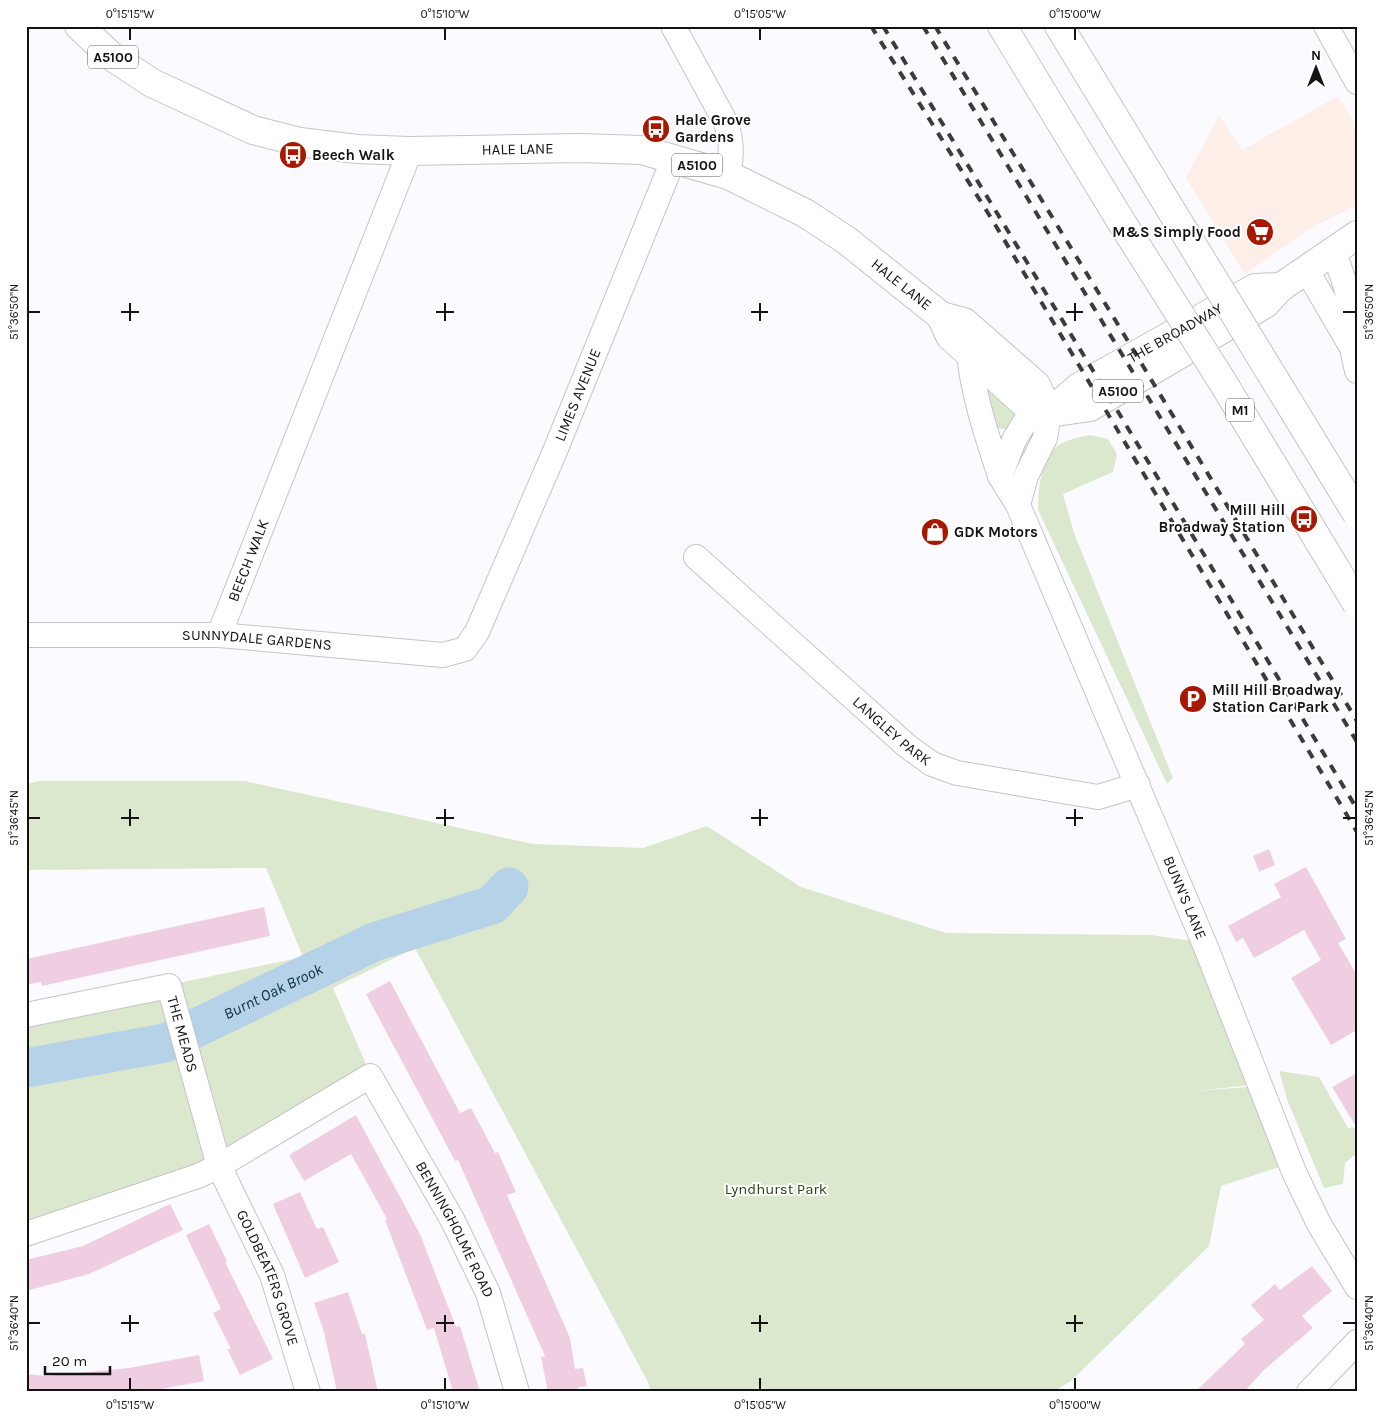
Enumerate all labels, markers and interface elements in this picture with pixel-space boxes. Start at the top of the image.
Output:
text: 0°15'15"W [106,7,155,21]
text: 0°15'10"W [420,7,470,21]
text: 0°15'05"W [734,7,786,21]
text: 0°15'00"W [1049,7,1101,21]
north arrow [1290,42,1340,92]
road number: A5100 [88,46,138,68]
text: N [1311,47,1321,64]
place label: Hale Grove Gardens [675,111,751,146]
bus stop icon: Hale Grove Gardens [641,114,671,144]
street label: HALE LANE [481,139,554,159]
bus stop icon: Beech Walk [278,140,308,170]
place label: Beech Walk [312,146,395,164]
road number: A5100 [672,154,722,176]
supermarket icon: M&S Simply Food [1245,217,1275,247]
place label: M&S Simply Food [1112,223,1241,241]
street label: HALE LANE [868,255,935,314]
text: 51°36'50"N [7,284,21,340]
text: 51°36'50"N [1362,284,1376,340]
street label: THE BROADWAY [1125,299,1226,367]
street label: LIMES AVENUE [551,346,605,444]
road number: A5100 [1093,380,1143,402]
road number: M1 [1226,398,1254,422]
place label: Mill Hill Broadway Station [1158,501,1285,536]
bus stop icon: Mill Hill Broadway Station [1289,504,1319,534]
street label: BEECH WALK [224,517,273,604]
shop icon: GDK Motors [920,517,950,547]
place label: GDK Motors [954,523,1038,541]
street label: SUNNYDALE GARDENS [182,626,333,654]
place label: Mill Hill Broadway Station Car Park [1212,681,1342,716]
parking icon: Mill Hill Broadway Station Car Park [1178,684,1208,714]
street label: LANGLEY PARK [849,693,935,769]
text: 51°36'45"N [7,790,21,846]
text: 51°36'45"N [1362,790,1376,846]
street label: BUNN'S LANE [1159,853,1210,942]
water label: Burnt Oak Brook [220,958,326,1023]
street label: THE MEADS [163,994,202,1074]
street label: BENNINGHOLME ROAD [412,1158,498,1300]
park label: Lyndhurst Park [725,1180,827,1198]
street label: GOLDBEATERS GROVE [233,1207,302,1348]
text: 51°36'40"N [7,1295,21,1351]
text: 51°36'40"N [1362,1295,1376,1351]
scale bar [45,1343,110,1375]
text: 20 m [52,1352,87,1370]
text: 0°15'15"W [106,1398,155,1412]
text: 0°15'10"W [420,1398,470,1412]
text: 0°15'05"W [734,1398,786,1412]
text: 0°15'00"W [1049,1398,1101,1412]

